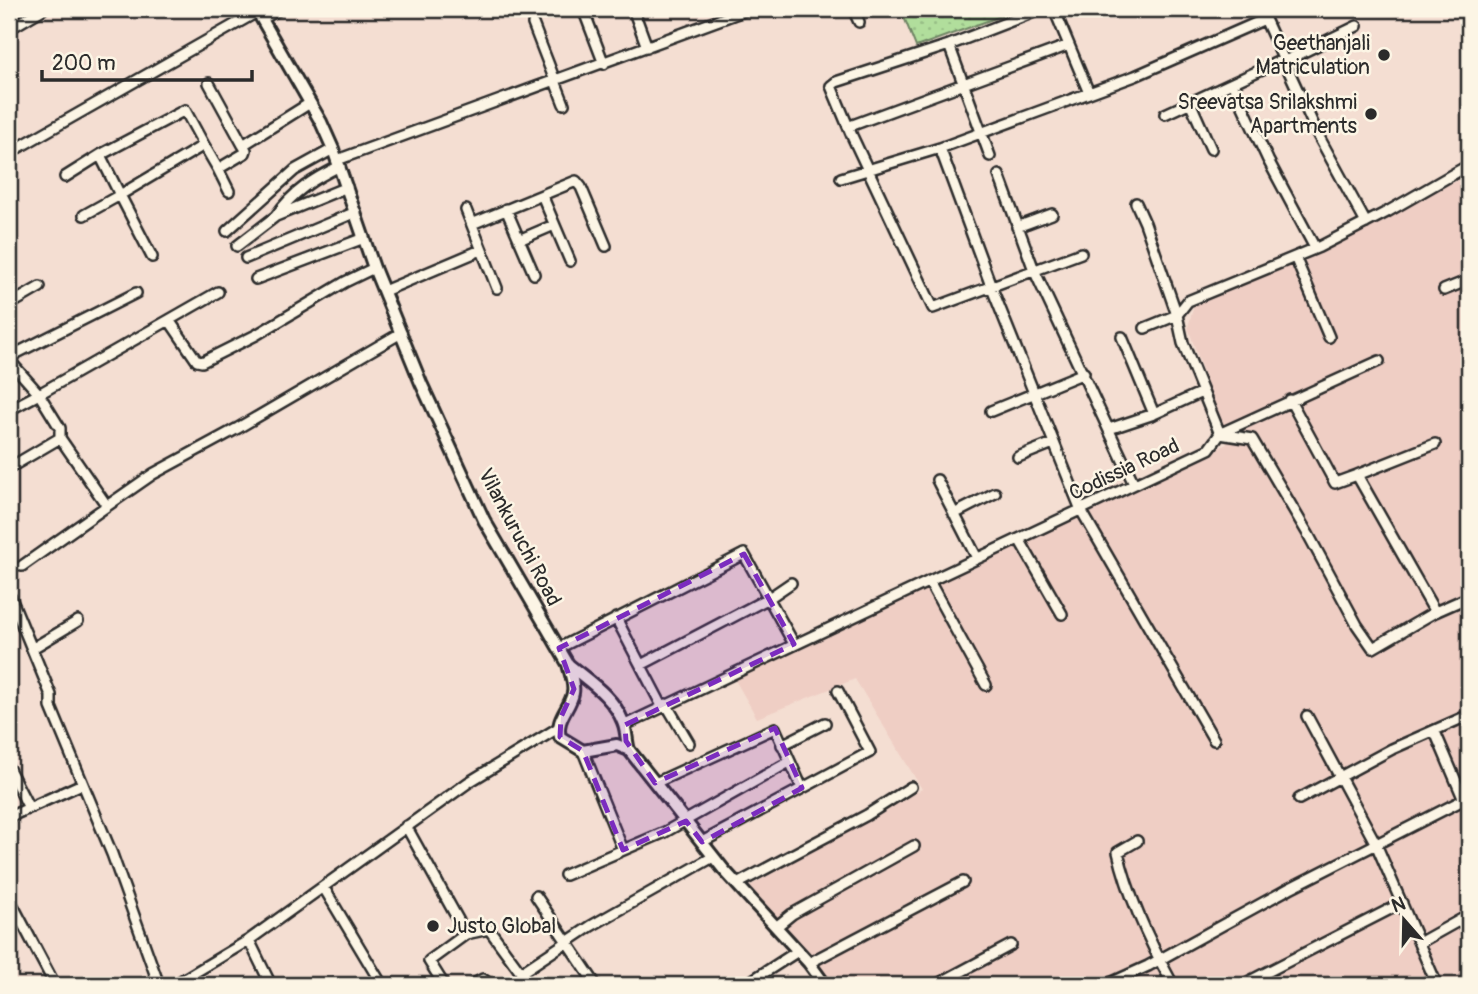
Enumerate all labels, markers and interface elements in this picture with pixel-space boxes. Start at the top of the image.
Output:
place label: Geethanjali Matriculation [1256,30,1370,81]
scale bar [42,38,252,82]
marker: Geethanjali Matriculation [1376,47,1392,63]
text: 200 m [52,50,116,77]
place label: Sreevatsa Srilakshmi Apartments [1178,89,1358,140]
marker: Sreevatsa Srilakshmi Apartments [1363,106,1379,122]
street label: Codissia Road [1065,432,1184,507]
street label: Vilankuruchi Road [472,464,567,611]
north arrow [1370,886,1440,956]
text: N [1388,891,1409,918]
place label: Justo Global [447,913,556,940]
marker: Justo Global [425,918,441,934]

